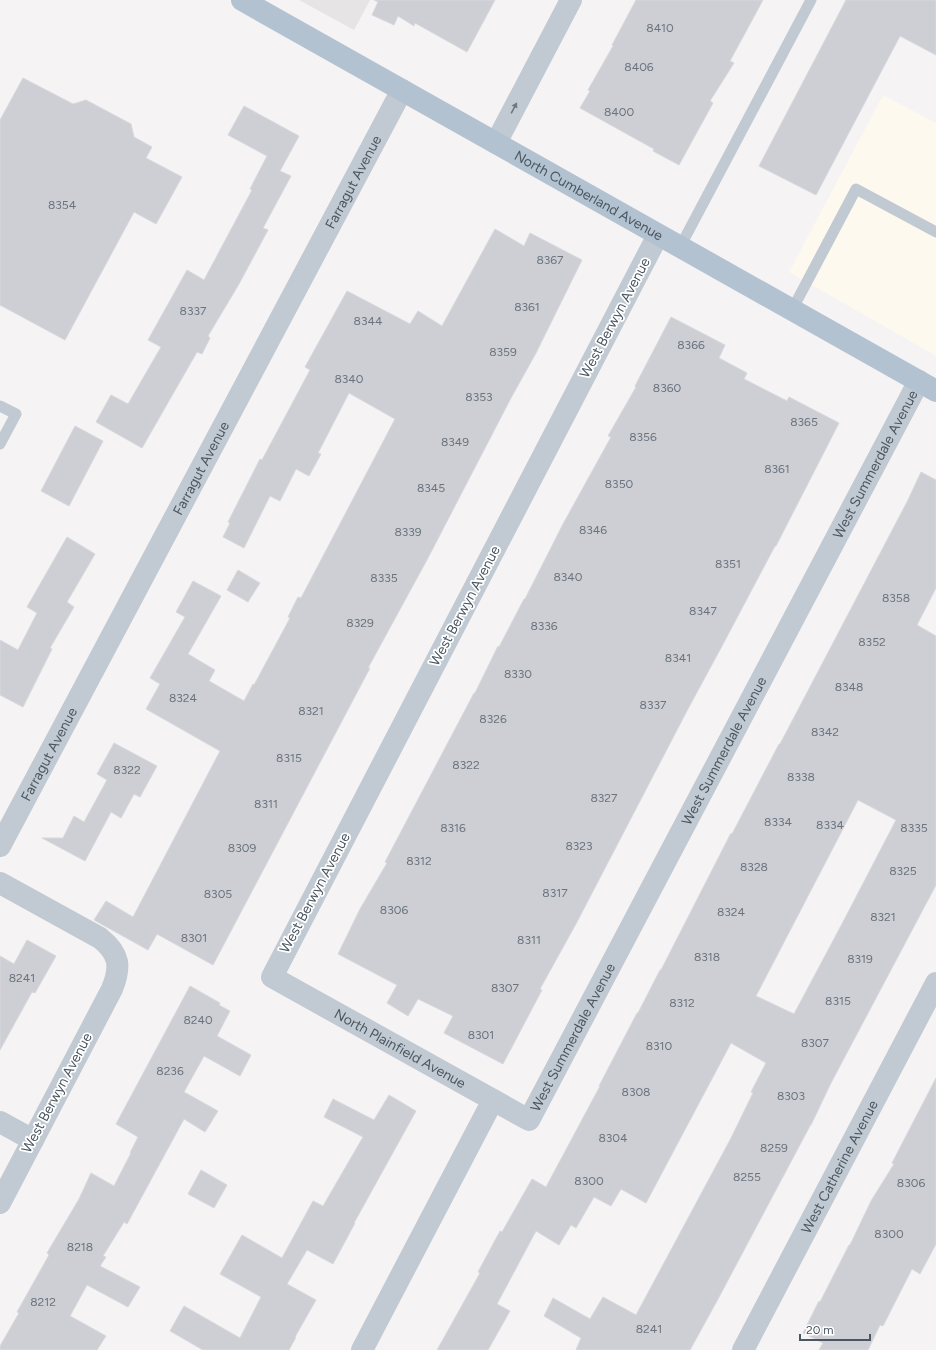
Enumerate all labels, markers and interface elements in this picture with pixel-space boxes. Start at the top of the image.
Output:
house number: 8410 [646,21,674,35]
house number: 8406 [624,60,654,74]
one-way arrow [510,102,517,114]
house number: 8400 [604,105,634,119]
street label: Farragut Avenue [321,132,385,232]
street label: North Cumberland Avenue [511,147,666,244]
house number: 8354 [48,198,77,212]
house number: 8367 [536,253,564,267]
street label: West Berwyn Avenue [576,255,654,381]
house number: 8361 [514,300,540,314]
house number: 8337 [180,304,207,318]
house number: 8344 [354,314,383,328]
house number: 8366 [677,338,705,352]
house number: 8359 [489,345,517,359]
house number: 8340 [334,372,364,386]
house number: 8360 [653,381,681,395]
street label: West Summerdale Avenue [829,387,921,541]
house number: 8353 [465,390,493,404]
house number: 8365 [790,415,818,429]
street label: Farragut Avenue [169,418,233,518]
house number: 8356 [629,430,657,444]
house number: 8349 [441,435,469,449]
house number: 8361 [764,462,790,476]
house number: 8350 [605,477,634,491]
house number: 8345 [417,481,445,495]
house number: 8346 [579,523,607,537]
house number: 8339 [394,525,422,539]
street label: West Berwyn Avenue [426,543,504,669]
house number: 8351 [715,557,741,571]
house number: 8340 [553,570,583,584]
house number: 8335 [370,571,398,585]
house number: 8358 [882,591,910,605]
house number: 8347 [689,604,717,618]
house number: 8329 [346,616,374,630]
house number: 8336 [530,619,558,633]
house number: 8352 [858,635,886,649]
house number: 8341 [665,651,691,665]
house number: 8330 [504,667,532,681]
street label: West Summerdale Avenue [678,673,770,828]
house number: 8348 [835,680,863,694]
house number: 8324 [169,691,198,705]
house number: 8337 [640,698,667,712]
street label: Farragut Avenue [17,704,81,804]
house number: 8321 [298,704,324,718]
house number: 8326 [479,712,507,726]
house number: 8342 [811,725,839,739]
house number: 8315 [276,751,302,765]
house number: 8322 [452,758,480,772]
house number: 8322 [113,763,141,777]
house number: 8338 [787,770,815,784]
house number: 8327 [590,791,618,805]
house number: 8311 [254,797,278,811]
house number: 8334 [764,815,792,829]
house number: 8334 [816,818,844,832]
house number: 8316 [440,821,466,835]
house number: 8335 [900,821,928,835]
street label: West Berwyn Avenue [276,830,354,956]
house number: 8323 [565,839,593,853]
house number: 8309 [228,841,256,855]
house number: 8312 [406,854,432,868]
house number: 8328 [740,860,768,874]
house number: 8325 [889,864,917,878]
house number: 8317 [542,886,568,900]
house number: 8305 [204,887,232,901]
house number: 8306 [380,903,408,917]
house number: 8324 [717,905,746,919]
house number: 8321 [870,910,896,924]
house number: 8301 [181,931,207,945]
house number: 8311 [517,933,541,947]
house number: 8318 [694,950,720,964]
house number: 8319 [847,952,873,966]
street label: West Summerdale Avenue [527,960,619,1114]
house number: 8241 [9,971,35,985]
house number: 8307 [491,981,520,995]
house number: 8315 [825,994,851,1008]
house number: 8312 [669,996,695,1010]
street label: North Plainfield Avenue [331,1005,469,1092]
house number: 8240 [183,1013,213,1027]
house number: 8301 [468,1028,494,1042]
street label: West Berwyn Avenue [18,1030,96,1156]
house number: 8307 [801,1036,830,1050]
house number: 8310 [646,1039,673,1053]
house number: 8236 [156,1064,184,1078]
house number: 8308 [622,1085,650,1099]
house number: 8303 [777,1089,805,1103]
street label: West Catherine Avenue [797,1097,882,1236]
house number: 8304 [598,1131,628,1145]
house number: 8259 [760,1141,788,1155]
house number: 8255 [733,1170,761,1184]
house number: 8300 [574,1174,604,1188]
house number: 8306 [897,1176,925,1190]
house number: 8300 [874,1227,904,1241]
house number: 8218 [67,1240,93,1254]
house number: 8212 [30,1295,56,1309]
scale bar [800,1316,870,1342]
house number: 8241 [636,1322,662,1336]
text: 20 m [806,1323,834,1337]

